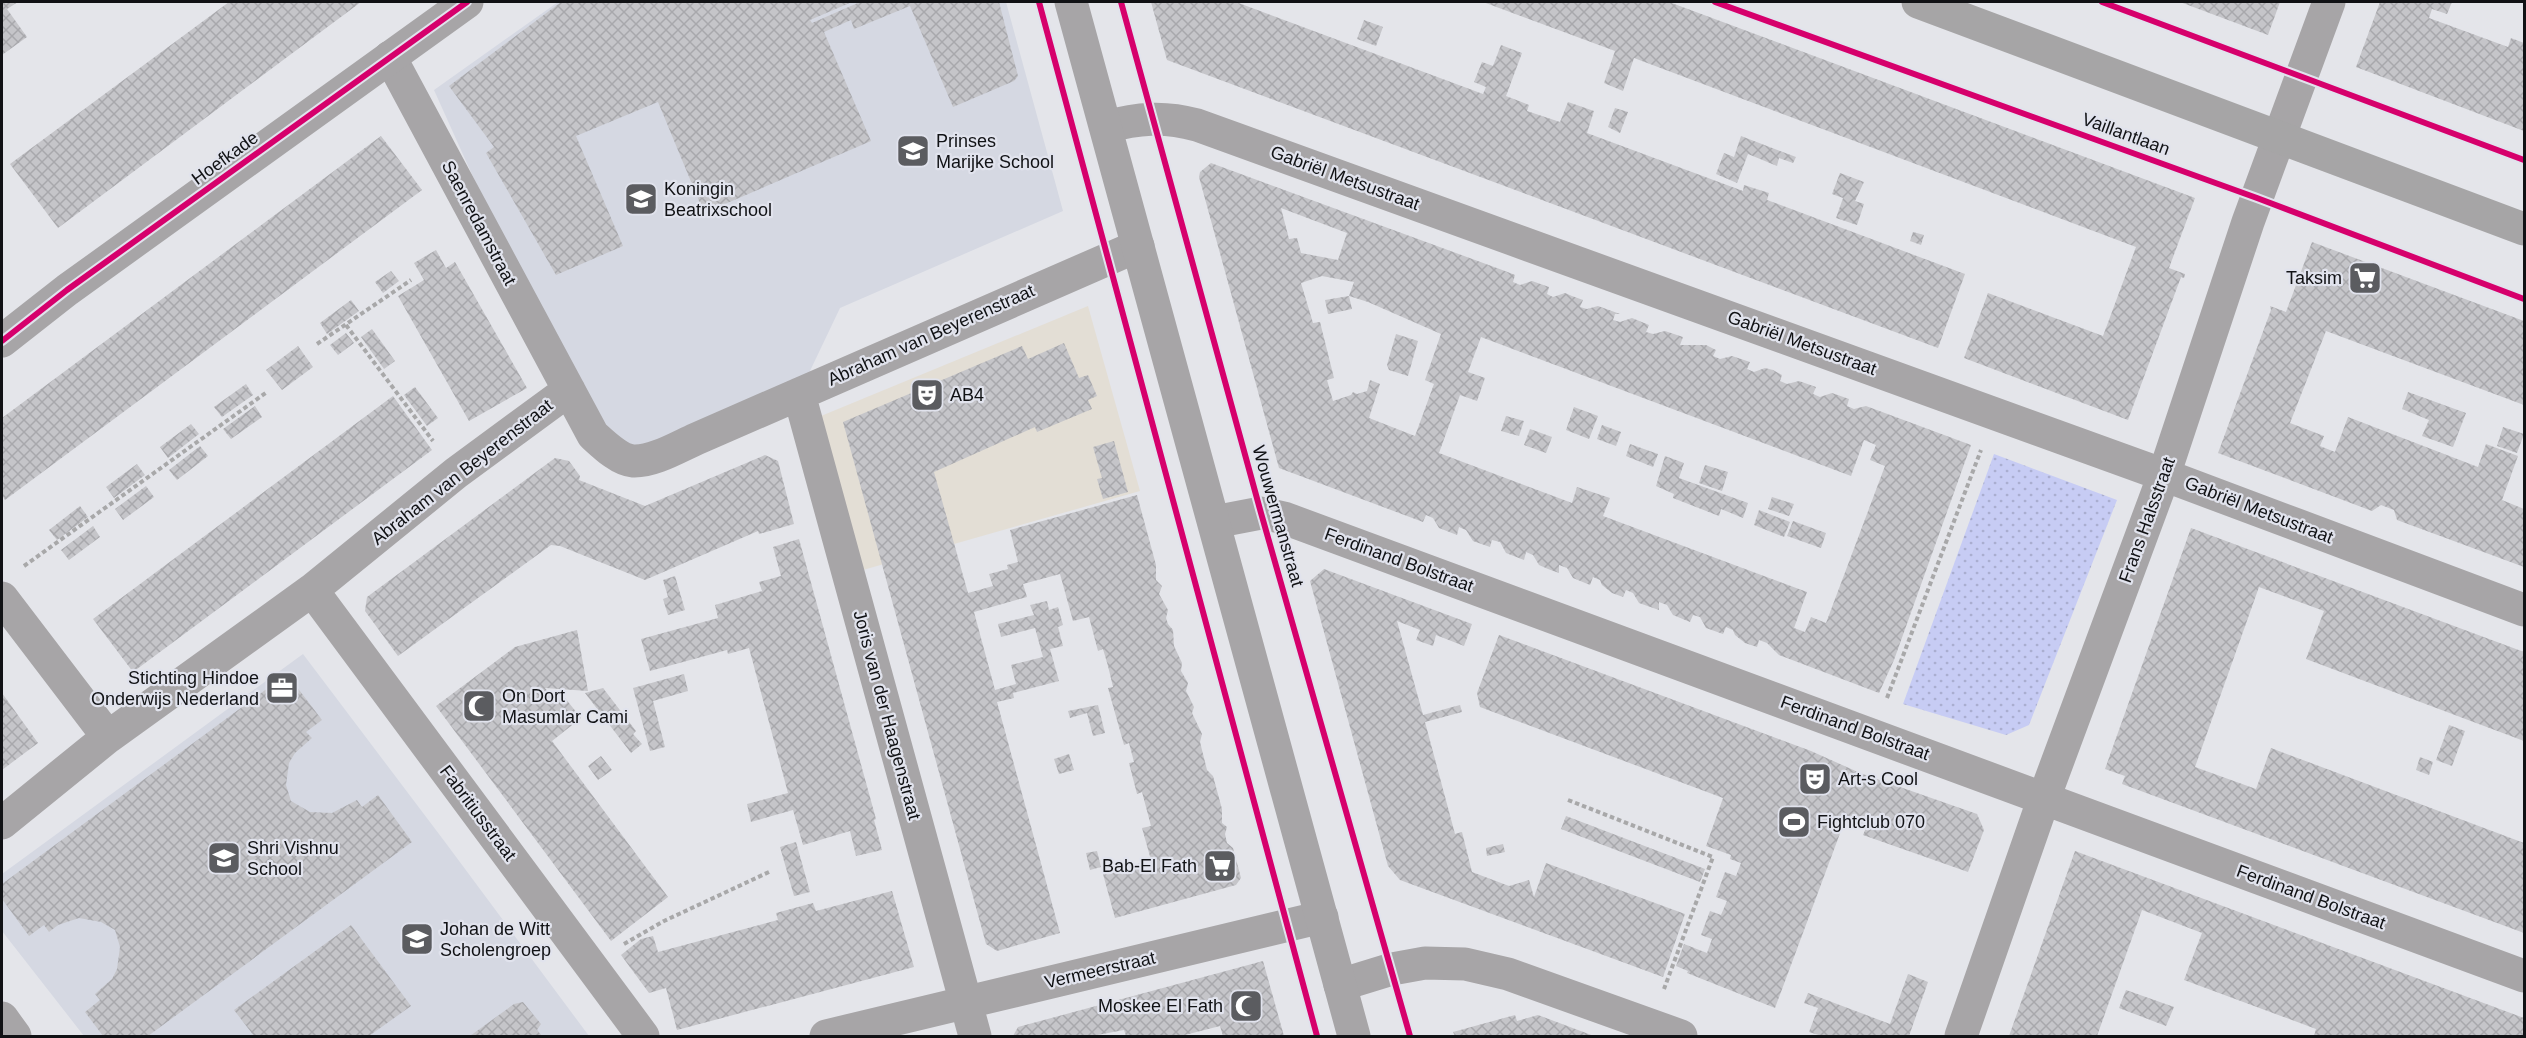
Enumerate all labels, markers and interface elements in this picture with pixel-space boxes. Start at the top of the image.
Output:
street label: Vaillantlaan [2079,109,2173,159]
street label: Hoefkade [188,127,262,189]
place label: Prinses Marijke School [936,131,1054,172]
school or university icon: Prinses Marijke School [895,133,931,169]
street label: Gabriël Metsustraat [1268,142,1422,214]
street label: Saenredamstraat [438,157,520,289]
place label: Koningin Beatrixschool [664,179,772,220]
school or university icon: Koningin Beatrixschool [623,181,659,217]
supermarket icon: Taksim [2347,260,2383,296]
place label: Taksim [2286,268,2342,288]
street label: Abraham van Beyerenstraat [825,280,1037,390]
street label: Gabriël Metsustraat [1725,307,1879,379]
theatre icon: AB4 [909,377,945,413]
place label: AB4 [950,385,984,405]
street label: Abraham van Beyerenstraat [368,395,556,549]
street label: Wouwermanstraat [1248,443,1308,589]
street label: Frans Halsstraat [2115,455,2179,585]
street label: Gabriël Metsustraat [2182,473,2336,547]
street label: Ferdinand Bolstraat [1322,524,1476,596]
street label: Joris van der Haagenstraat [849,608,925,822]
place label: Stichting Hindoe Onderwijs Nederland [91,668,259,709]
office icon: Stichting Hindoe Onderwijs Nederland [264,670,300,706]
place label: On Dort Masumlar Cami [502,686,628,727]
mosque icon: On Dort Masumlar Cami [461,688,497,724]
street label: Ferdinand Bolstraat [1778,692,1932,764]
street label: Fabritiusstraat [436,761,520,865]
theatre icon: Art-s Cool [1797,761,1833,797]
place label: Art-s Cool [1838,769,1918,789]
sports icon: Fightclub 070 [1776,804,1812,840]
place label: Fightclub 070 [1817,812,1925,832]
place label: Shri Vishnu School [247,838,339,879]
school or university icon: Shri Vishnu School [206,840,242,876]
supermarket icon: Bab-El Fath [1202,848,1238,884]
place label: Bab-El Fath [1102,856,1197,876]
street label: Ferdinand Bolstraat [2234,861,2388,933]
place label: Johan de Witt Scholengroep [440,919,551,960]
school or university icon: Johan de Witt Scholengroep [399,921,435,957]
street label: Vermeerstraat [1043,948,1157,992]
mosque icon: Moskee El Fath [1228,988,1264,1024]
place label: Moskee El Fath [1098,996,1223,1016]

